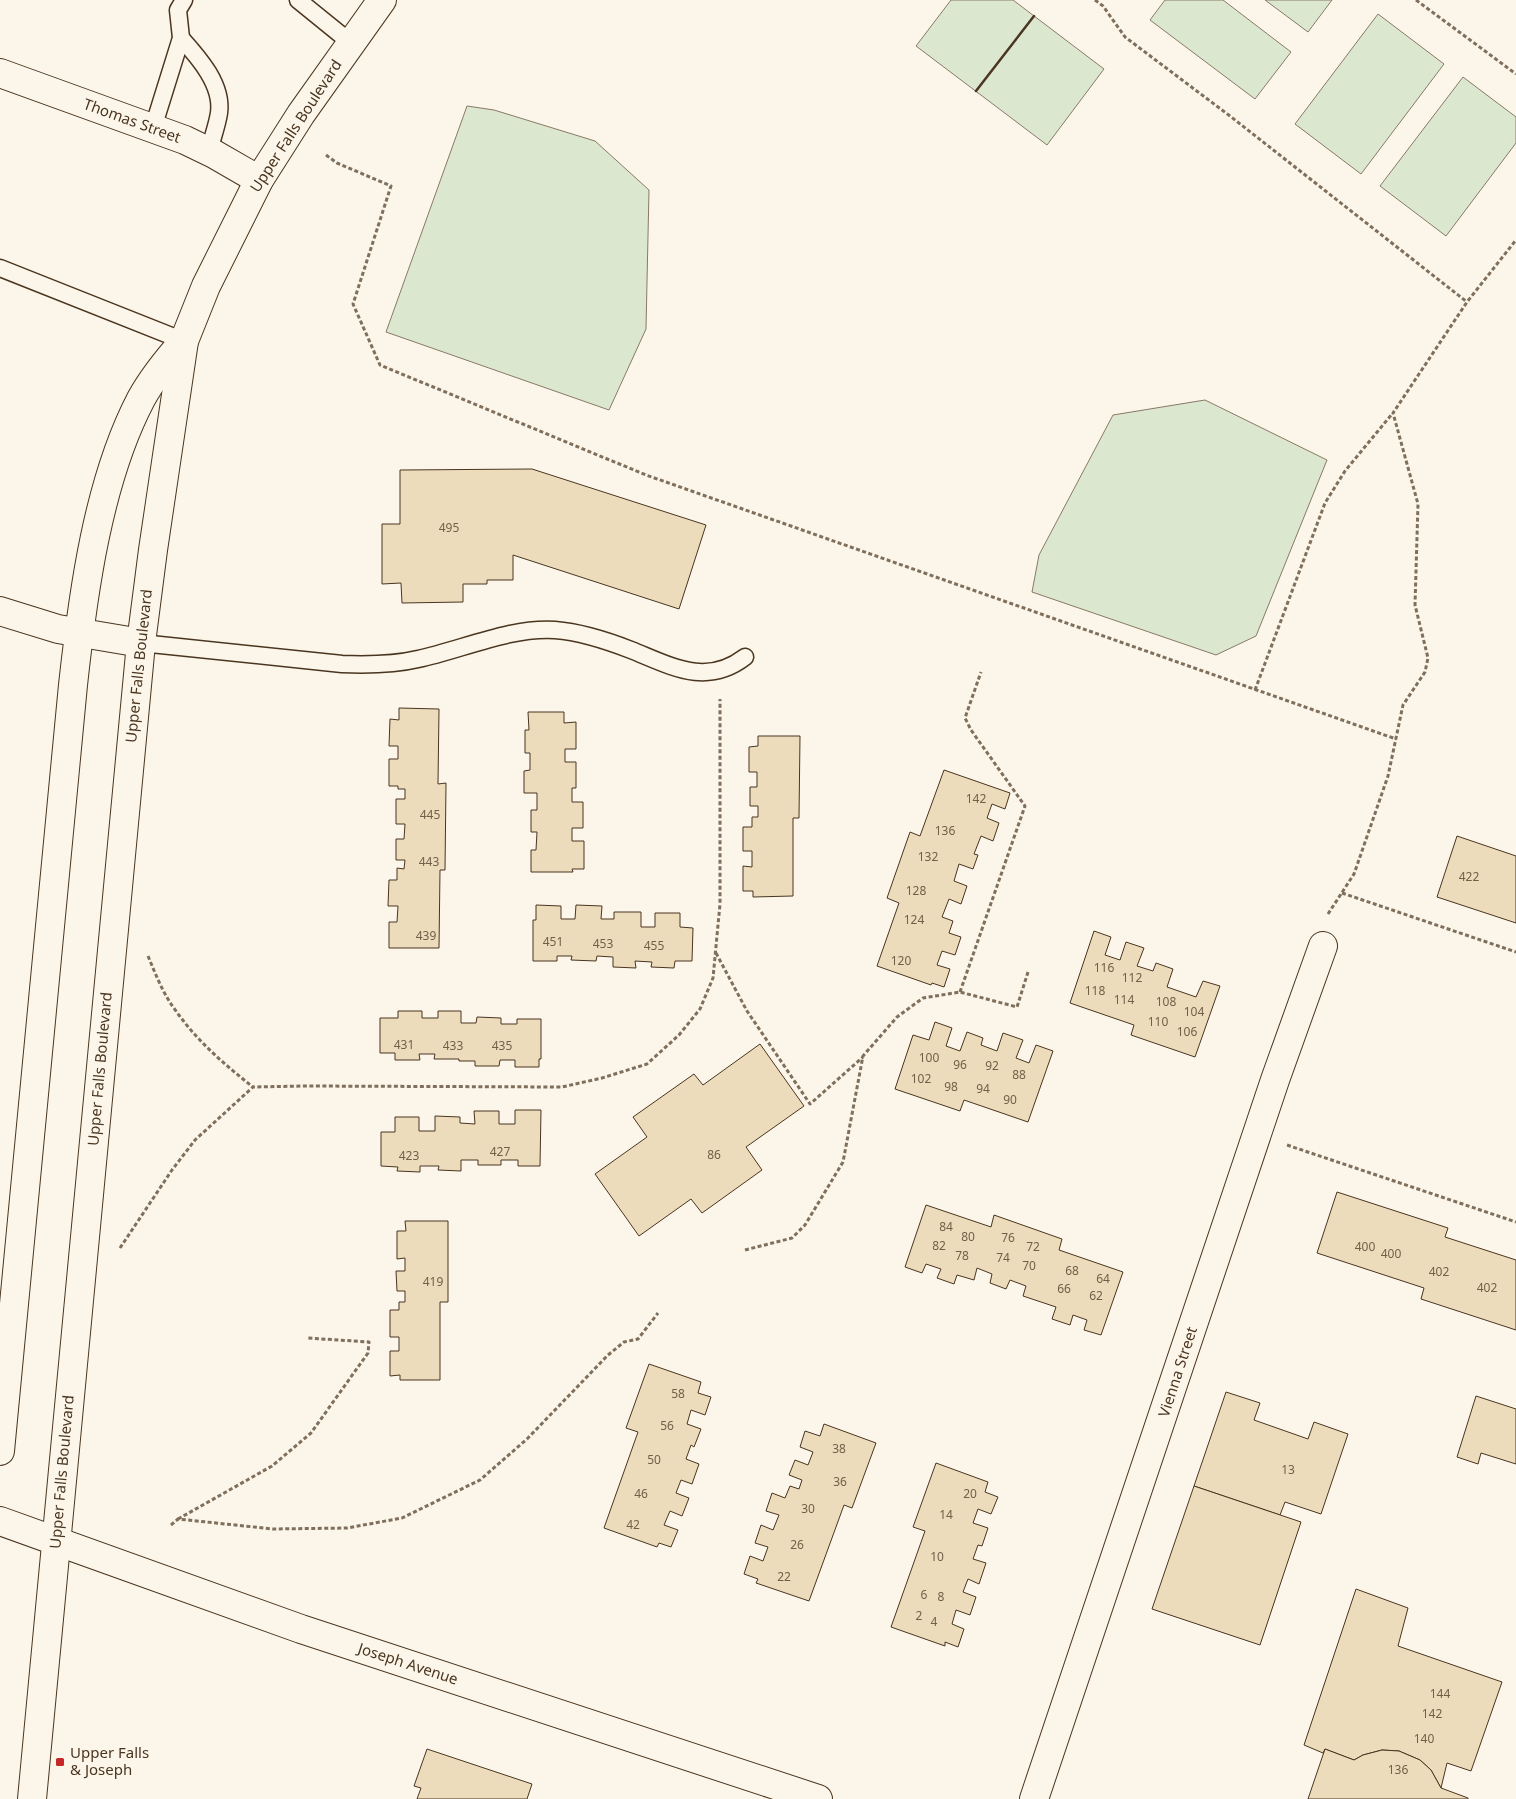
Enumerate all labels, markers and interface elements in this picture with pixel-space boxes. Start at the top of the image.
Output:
street label: Upper Falls Boulevard [245,55,346,196]
street label: Thomas Street [81,93,184,147]
house number: 495 [439,519,459,536]
street label: Upper Falls Boulevard [120,588,156,744]
house number: 142 [966,790,986,807]
house number: 445 [420,806,440,823]
house number: 136 [935,822,955,839]
house number: 132 [918,848,938,865]
house number: 443 [419,853,439,870]
house number: 422 [1459,868,1479,885]
house number: 128 [906,882,926,899]
house number: 124 [904,911,924,928]
house number: 439 [416,927,436,944]
house number: 451 [543,933,563,950]
house number: 453 [593,935,613,952]
house number: 455 [644,937,664,954]
house number: 120 [891,952,911,969]
house number: 116 [1094,959,1114,976]
house number: 112 [1122,969,1142,986]
house number: 118 [1085,982,1105,999]
street label: Upper Falls Boulevard [82,991,116,1147]
house number: 114 [1114,991,1134,1008]
house number: 108 [1156,993,1176,1010]
house number: 104 [1184,1003,1204,1020]
house number: 110 [1148,1013,1168,1030]
house number: 106 [1177,1023,1197,1040]
house number: 431 [394,1036,414,1053]
house number: 433 [443,1037,463,1054]
house number: 435 [492,1037,512,1054]
house number: 100 [919,1049,939,1066]
house number: 96 [953,1056,967,1073]
house number: 92 [985,1057,999,1074]
house number: 88 [1012,1066,1026,1083]
house number: 102 [911,1070,931,1087]
house number: 98 [944,1078,958,1095]
house number: 94 [976,1080,990,1097]
house number: 90 [1003,1091,1017,1108]
house number: 427 [490,1143,510,1160]
house number: 86 [707,1146,721,1163]
house number: 423 [399,1147,419,1164]
house number: 84 [939,1218,953,1235]
house number: 80 [961,1228,975,1245]
house number: 76 [1001,1229,1015,1246]
house number: 82 [932,1237,946,1254]
house number: 72 [1026,1238,1040,1255]
house number: 400 [1355,1238,1375,1255]
house number: 400 [1381,1245,1401,1262]
house number: 78 [955,1247,969,1264]
house number: 74 [996,1249,1010,1266]
house number: 70 [1022,1257,1036,1274]
house number: 68 [1065,1262,1079,1279]
house number: 402 [1429,1263,1449,1280]
house number: 64 [1096,1270,1110,1287]
house number: 419 [423,1273,443,1290]
house number: 402 [1477,1279,1497,1296]
house number: 66 [1057,1280,1071,1297]
house number: 62 [1089,1287,1103,1304]
street label: Vienna Street [1153,1323,1201,1420]
house number: 58 [671,1385,685,1402]
street label: Upper Falls Boulevard [44,1394,78,1550]
house number: 56 [660,1417,674,1434]
house number: 38 [832,1440,846,1457]
house number: 50 [647,1451,661,1468]
house number: 13 [1281,1461,1295,1478]
house number: 36 [833,1473,847,1490]
house number: 46 [634,1485,648,1502]
house number: 20 [963,1485,977,1502]
house number: 30 [801,1500,815,1517]
house number: 14 [939,1506,953,1523]
house number: 42 [626,1516,640,1533]
house number: 26 [790,1536,804,1553]
house number: 10 [930,1548,944,1565]
house number: 22 [777,1568,791,1585]
house number: 6 [921,1586,928,1603]
house number: 8 [938,1588,945,1605]
house number: 2 [916,1607,923,1624]
house number: 4 [931,1613,938,1630]
street label: Joseph Avenue [354,1637,461,1689]
house number: 144 [1430,1685,1450,1702]
house number: 142 [1422,1705,1442,1722]
house number: 140 [1414,1730,1434,1747]
place label: Upper Falls & Joseph [70,1742,149,1779]
marker: Upper Falls & Joseph [54,1756,66,1768]
house number: 136 [1388,1761,1408,1778]

